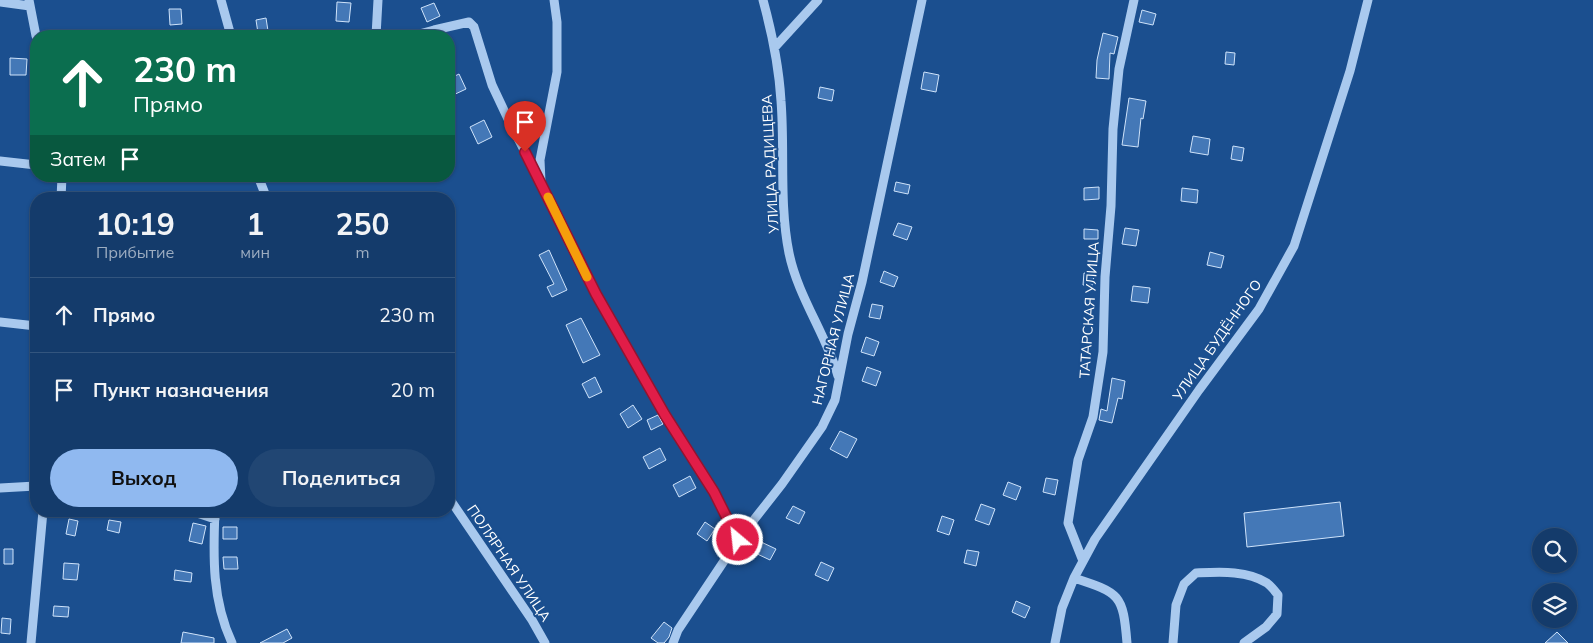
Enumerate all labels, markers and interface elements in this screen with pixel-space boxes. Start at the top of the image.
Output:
text: 230 m [133,47,237,91]
icon: ahead [50,50,115,115]
text: Прямо [133,90,203,118]
street label: УЛИЦА РАДИЩЕВА [757,93,783,235]
pin [504,101,546,152]
icon: arrive [511,108,539,136]
icon: arrive [116,145,144,173]
text: Затем [50,147,106,171]
text: 10:19 [95,205,175,243]
text: 1 [246,205,264,243]
text: 250 [336,205,390,243]
street label: ТАТАРСКАЯ УЛИЦА [1075,240,1103,379]
text: Прибытие [96,242,174,262]
text: мин [240,242,270,262]
text: m [356,242,370,262]
street label: НАГОРНАЯ УЛИЦА [808,271,858,407]
street label: УЛИЦА БУДЁННОГО [1168,276,1266,405]
icon: ahead [50,301,78,329]
text: Прямо [93,303,155,327]
text: 230 m [379,303,435,327]
icon: arrive [50,376,78,404]
text: Пункт назначения [93,378,269,402]
text: 20 m [391,378,435,402]
button: Выход [50,449,238,507]
button: Поделиться [248,449,435,507]
street label: ПОЛЯРНАЯ УЛИЦА [463,501,555,625]
position arrow [711,513,763,565]
map controls [1532,528,1577,628]
button: search [1532,528,1577,573]
button: layers [1532,583,1577,628]

